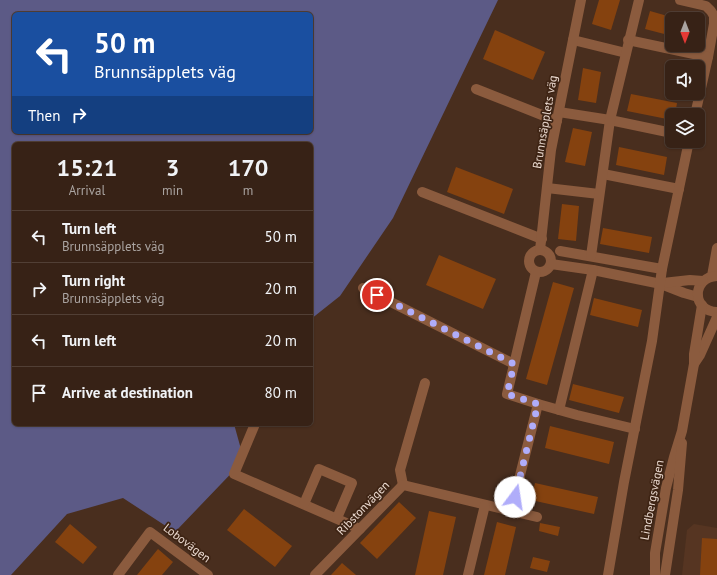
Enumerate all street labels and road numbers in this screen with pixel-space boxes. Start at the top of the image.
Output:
street label: Brunnsäpplets väg [529,74,560,170]
street label: Lindbergsvägen [636,459,667,541]
street label: Ribstonvägen [333,477,392,538]
street label: Lobovägen [161,520,214,565]

